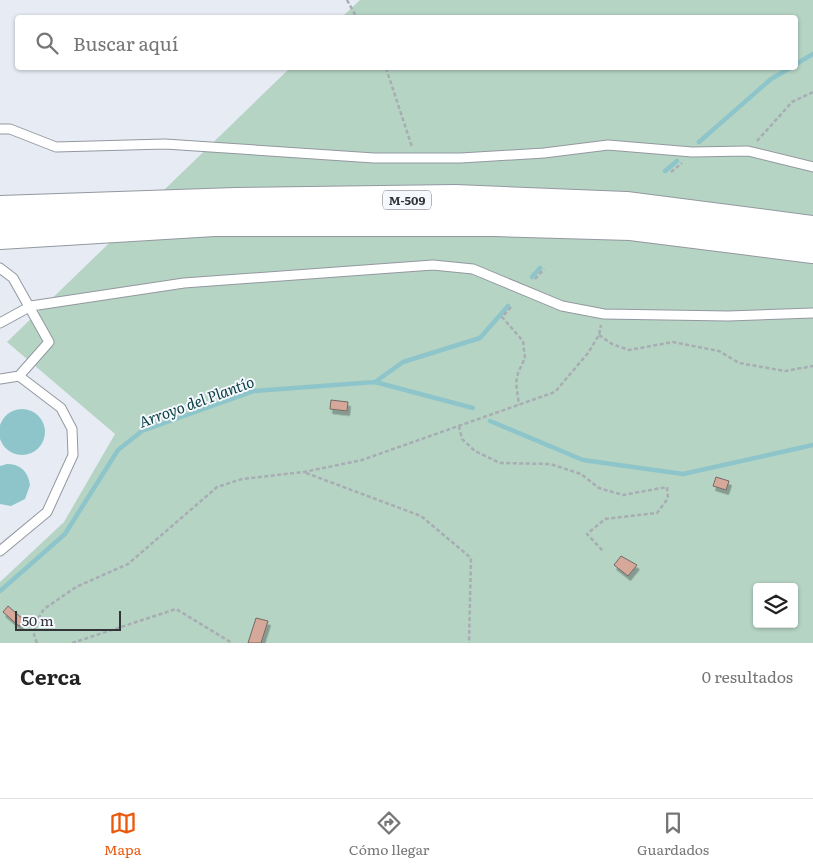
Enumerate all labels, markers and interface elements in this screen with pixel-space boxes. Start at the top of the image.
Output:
search box [15,15,798,70]
icon: search [33,29,61,57]
text: Buscar aquí [73,29,178,57]
road number: M-509 [383,190,431,210]
water label: Arroyo del Plantío [135,369,257,433]
map controls [753,583,798,628]
button: layers [753,583,798,628]
scale bar [15,608,121,631]
text: 50 m [22,610,54,630]
text: Cerca [20,660,81,691]
text: 0 resultados [702,664,793,688]
tab: Mapa [104,809,141,859]
tab: Cómo llegar [349,809,429,859]
tab: Guardados [637,809,709,859]

